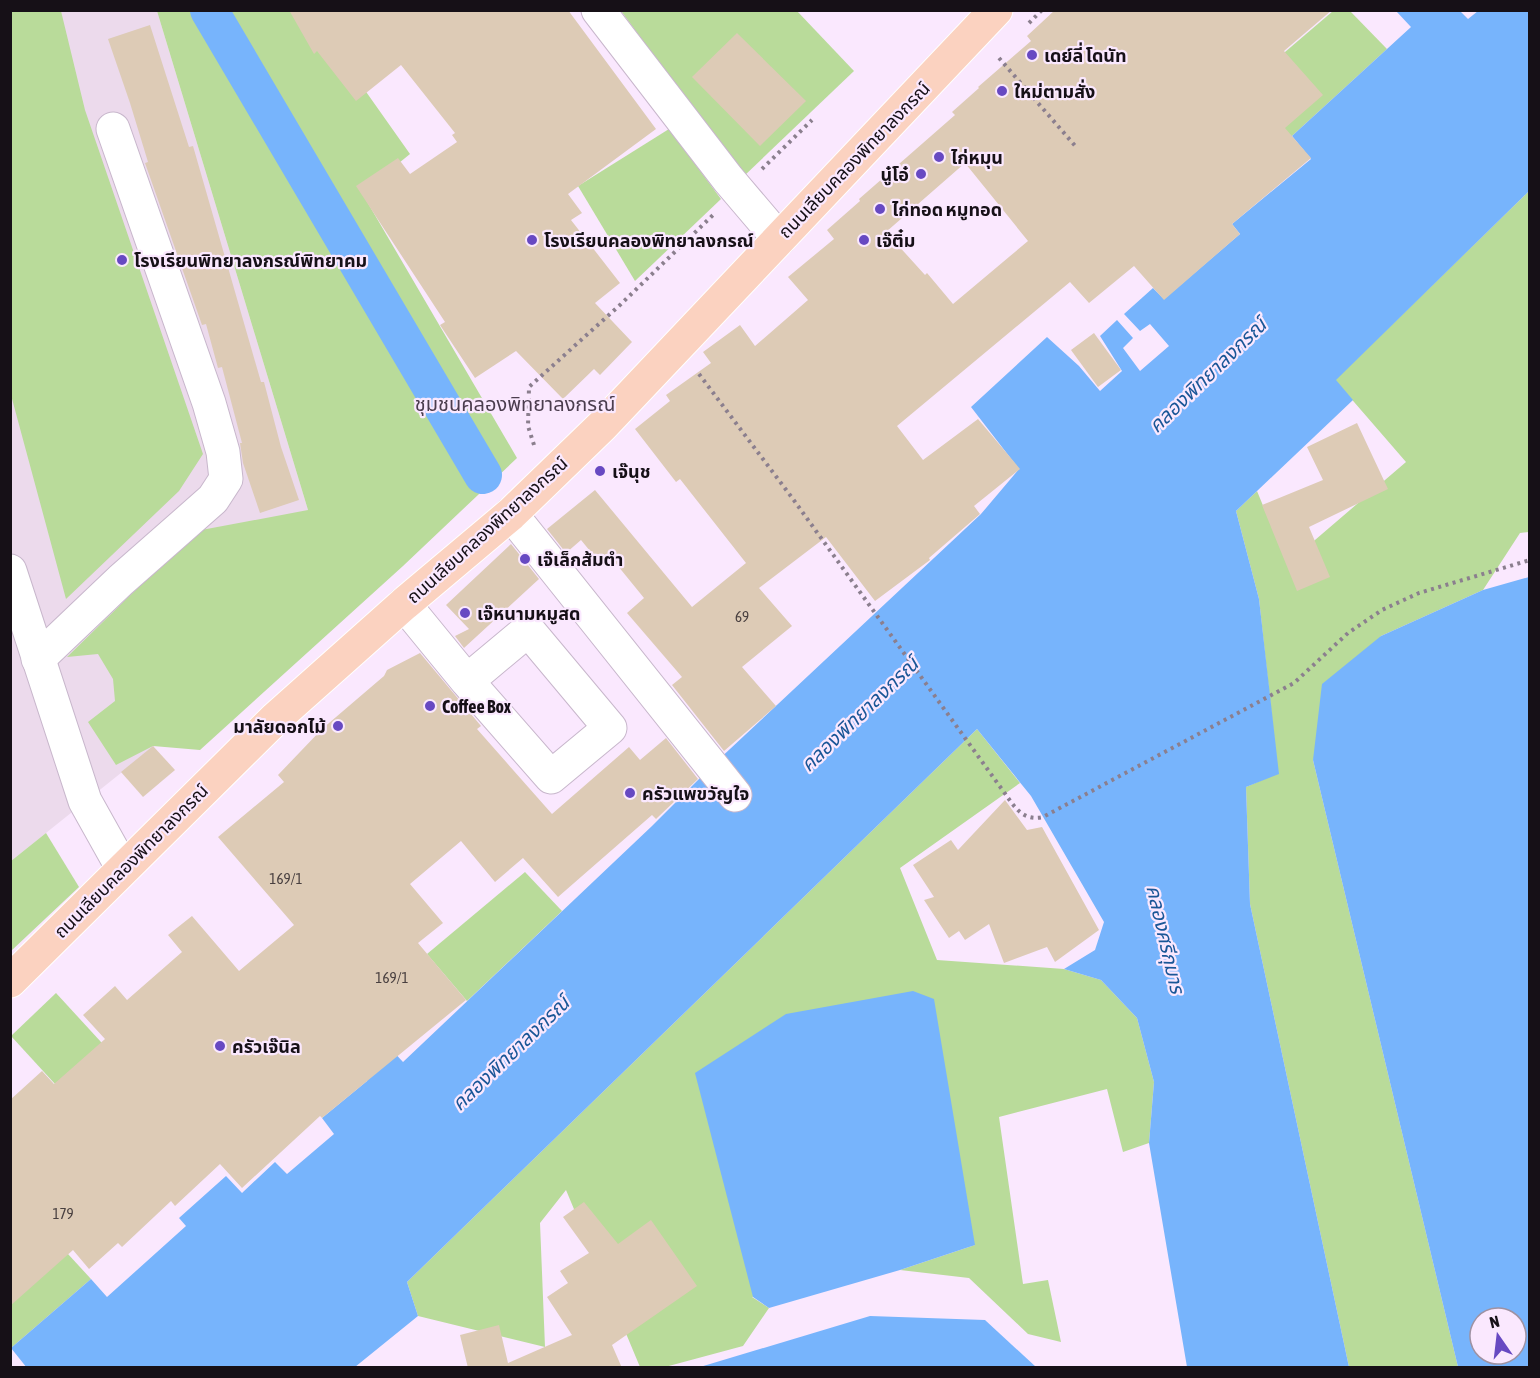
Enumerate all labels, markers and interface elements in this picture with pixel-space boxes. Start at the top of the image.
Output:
place label: เดย์ลี่ โดนัท [1044,42,1127,66]
marker: เดย์ลี่ โดนัท [1025,48,1039,62]
street label: ถนนเลียบคลองพิทยาลงกรณ์ [774,78,934,242]
place label: ใหม่ตามสั่ง [1014,79,1095,102]
marker: ใหม่ตามสั่ง [995,84,1009,98]
place label: ไก่หมุน [951,147,1003,169]
marker: ไก่หมุน [932,150,946,164]
place label: นู๋โอ๋ [880,164,909,186]
marker: นู๋โอ๋ [914,167,928,181]
place label: ไก่ทอด หมูทอด [892,199,1002,221]
marker: ไก่ทอด หมูทอด [873,202,887,216]
place label: เจ๊ติ๋ม [876,229,915,251]
place label: โรงเรียนคลองพิทยาลงกรณ์ [544,230,754,251]
marker: โรงเรียนคลองพิทยาลงกรณ์ [525,233,539,247]
marker: เจ๊ติ๋ม [857,233,871,247]
place label: โรงเรียนพิทยาลงกรณ์พิทยาคม [134,250,367,271]
marker: โรงเรียนพิทยาลงกรณ์พิทยาคม [115,253,129,267]
water label: คลองพิทยาลงกรณ์ [1144,310,1273,437]
district label: ชุมชนคลองพิทยาลงกรณ์ [415,392,615,416]
street label: ถนนเลียบคลองพิทยาลงกรณ์ [402,452,572,608]
place label: เจ๊นุช [612,461,650,483]
marker: เจ๊นุช [593,464,607,478]
place label: เจ๊เล็กส้มตำ [537,549,623,570]
marker: เจ๊เล็กส้มตำ [518,552,532,566]
place label: เจ๊หนามหมูสด [477,603,580,625]
marker: เจ๊หนามหมูสด [458,606,472,620]
house number: 69 [735,608,749,625]
water label: คลองพิทยาลงกรณ์ [796,649,925,776]
place label: Coffee Box [442,696,512,717]
marker: Coffee Box [423,699,437,713]
place label: มาลัยดอกไม้ [233,716,326,737]
marker: มาลัยดอกไม้ [331,719,345,733]
street label: ถนนเลียบคลองพิทยาลงกรณ์ [50,780,212,942]
place label: ครัวแพขวัญใจ [642,783,749,804]
marker: ครัวแพขวัญใจ [623,786,637,800]
house number: 169/1 [269,870,303,887]
water label: คลองศรีกุมาร [1140,883,1190,997]
house number: 169/1 [375,969,409,986]
water label: คลองพิทยาลงกรณ์ [447,988,576,1115]
place label: ครัวเจ๊นิล [232,1036,301,1057]
marker: ครัวเจ๊นิล [213,1039,227,1053]
house number: 179 [52,1205,74,1222]
north arrow [1468,1306,1528,1366]
text: N [1488,1312,1501,1331]

